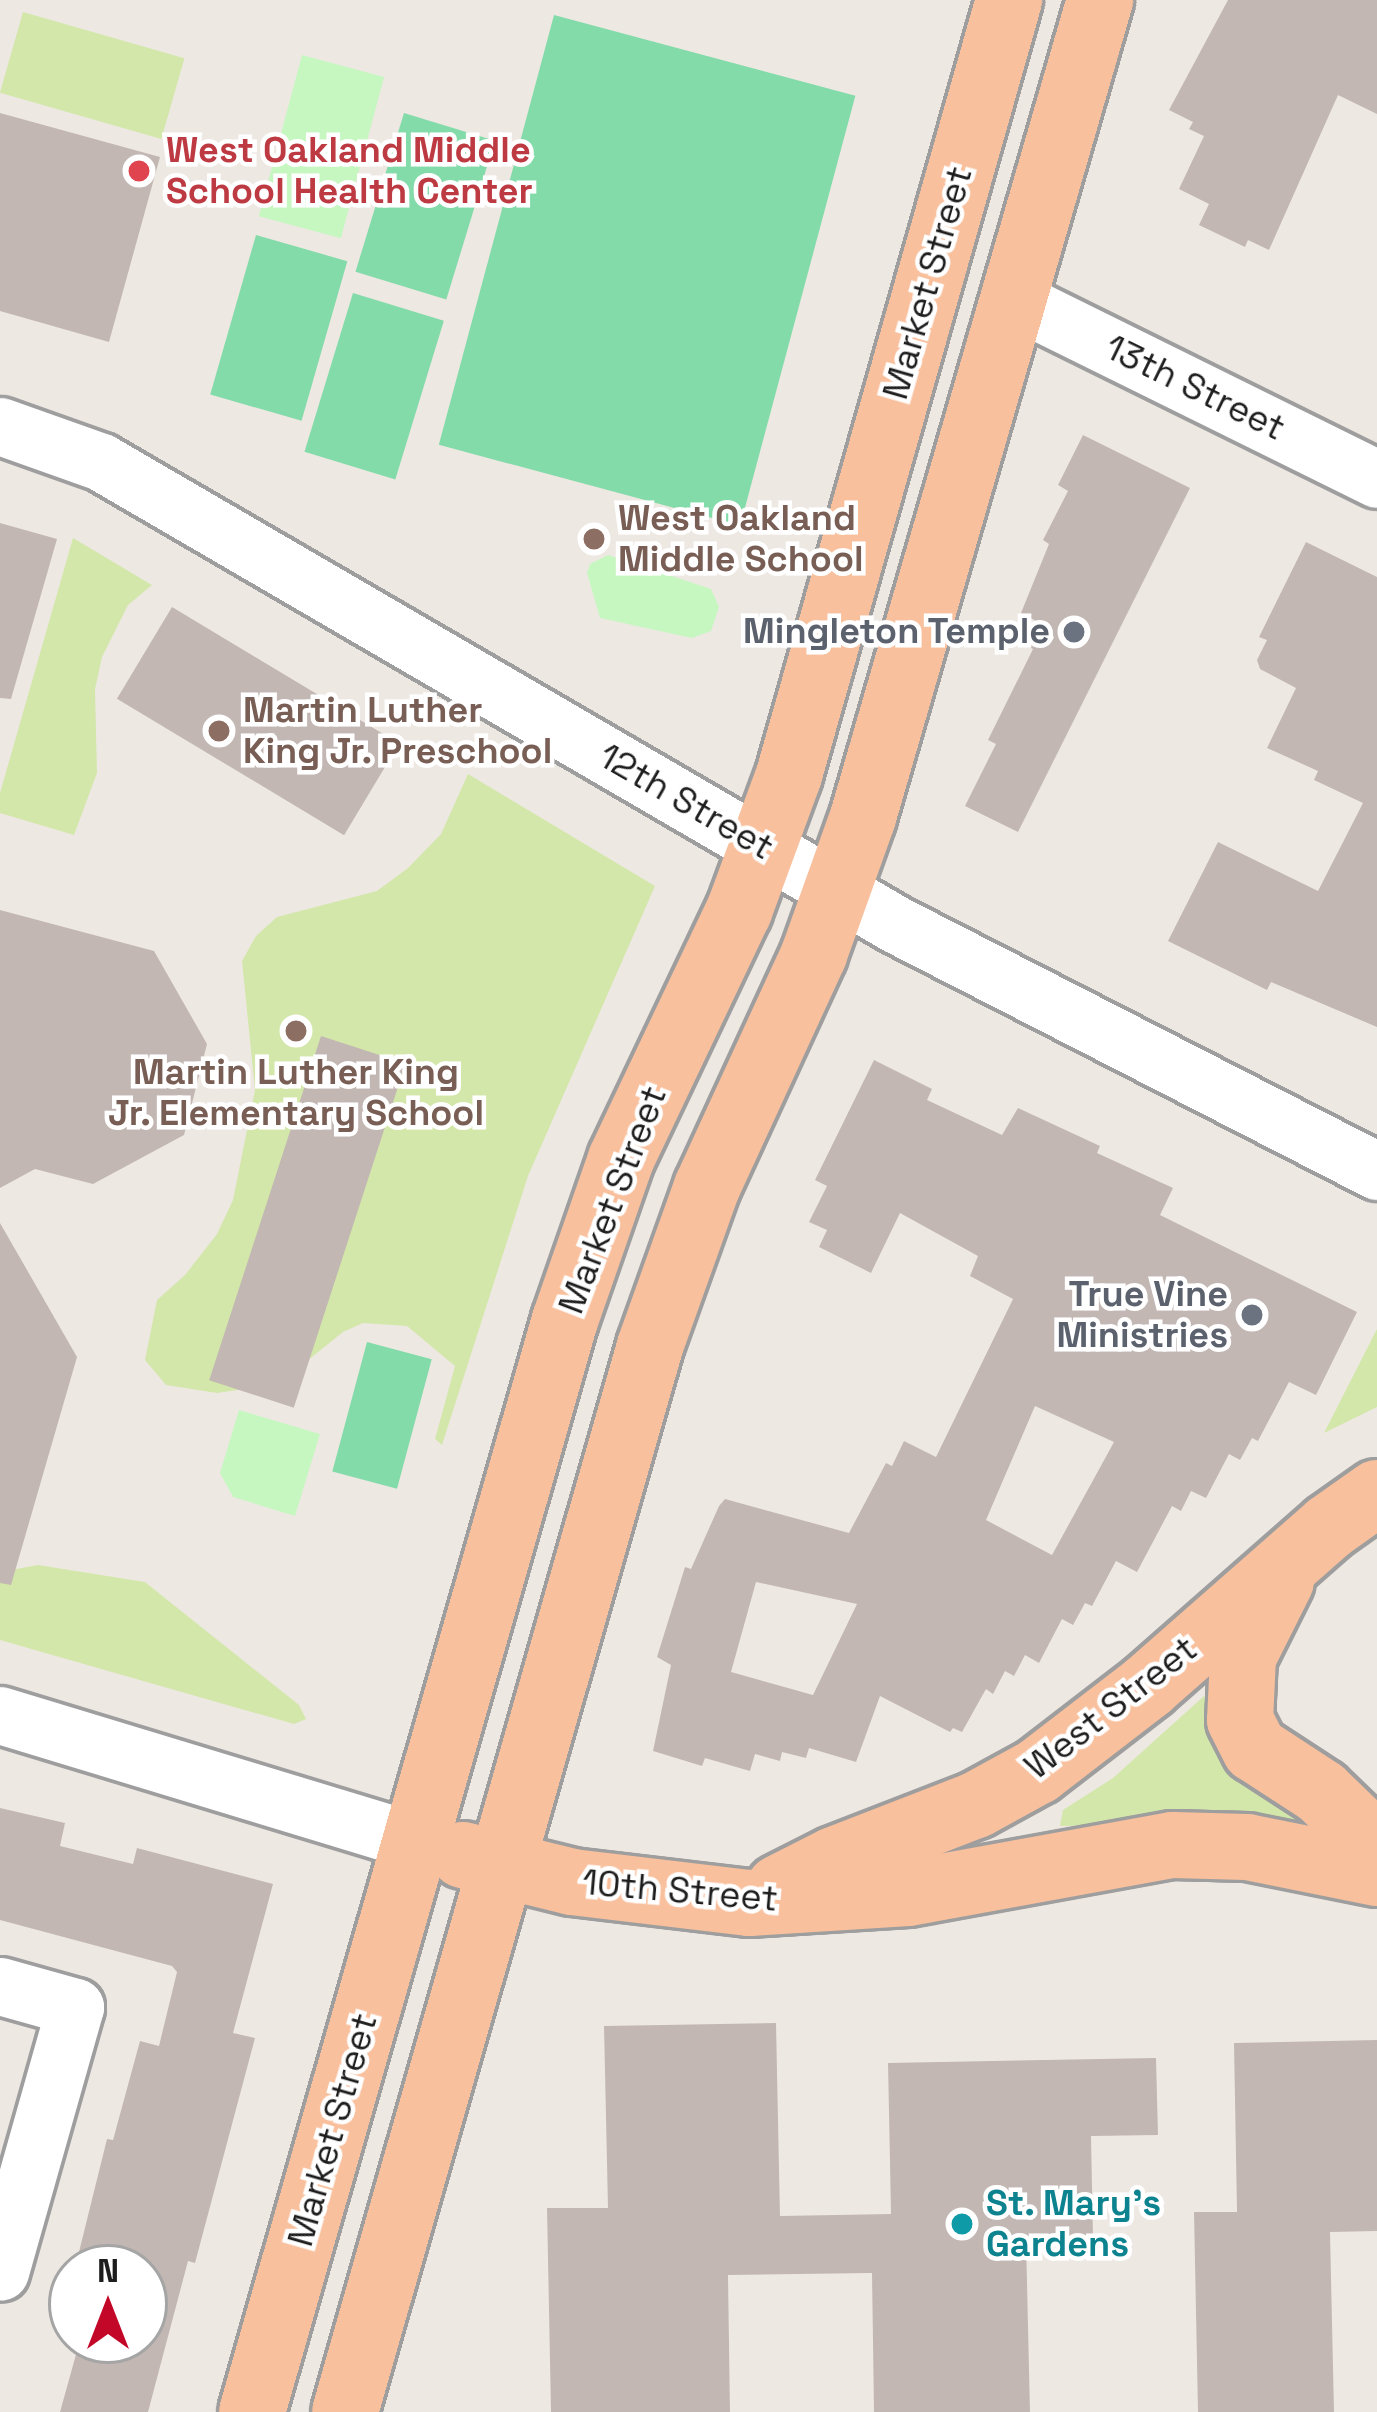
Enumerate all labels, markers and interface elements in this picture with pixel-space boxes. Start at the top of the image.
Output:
place label: West Oakland Middle School Health Center [166,128,533,213]
marker: West Oakland Middle School Health Center [123,155,155,187]
street label: Market Street [874,162,982,404]
street label: 13th Street [1098,326,1292,450]
place label: West Oakland Middle School [618,496,863,581]
marker: West Oakland Middle School [581,526,607,552]
place label: Mingleton Temple [742,610,1050,654]
marker: Mingleton Temple [1061,619,1087,645]
place label: Martin Luther King Jr. Preschool [243,688,553,773]
marker: Martin Luther King Jr. Preschool [206,718,232,744]
street label: 12th Street [591,735,781,869]
marker: Martin Luther King Jr. Elementary School [283,1018,309,1044]
place label: Martin Luther King Jr. Elementary School [108,1050,484,1135]
street label: Market Street [550,1080,676,1320]
place label: True Vine Ministries [1057,1272,1228,1357]
marker: True Vine Ministries [1239,1302,1265,1328]
street label: West Street [1016,1627,1206,1789]
street label: 10th Street [580,1861,780,1921]
street label: Market Street [279,2009,387,2251]
place label: St. Mary's Gardens [986,2181,1162,2266]
marker: St. Mary's Gardens [949,2211,975,2237]
north arrow [48,2244,168,2364]
text: N [97,2250,119,2292]

